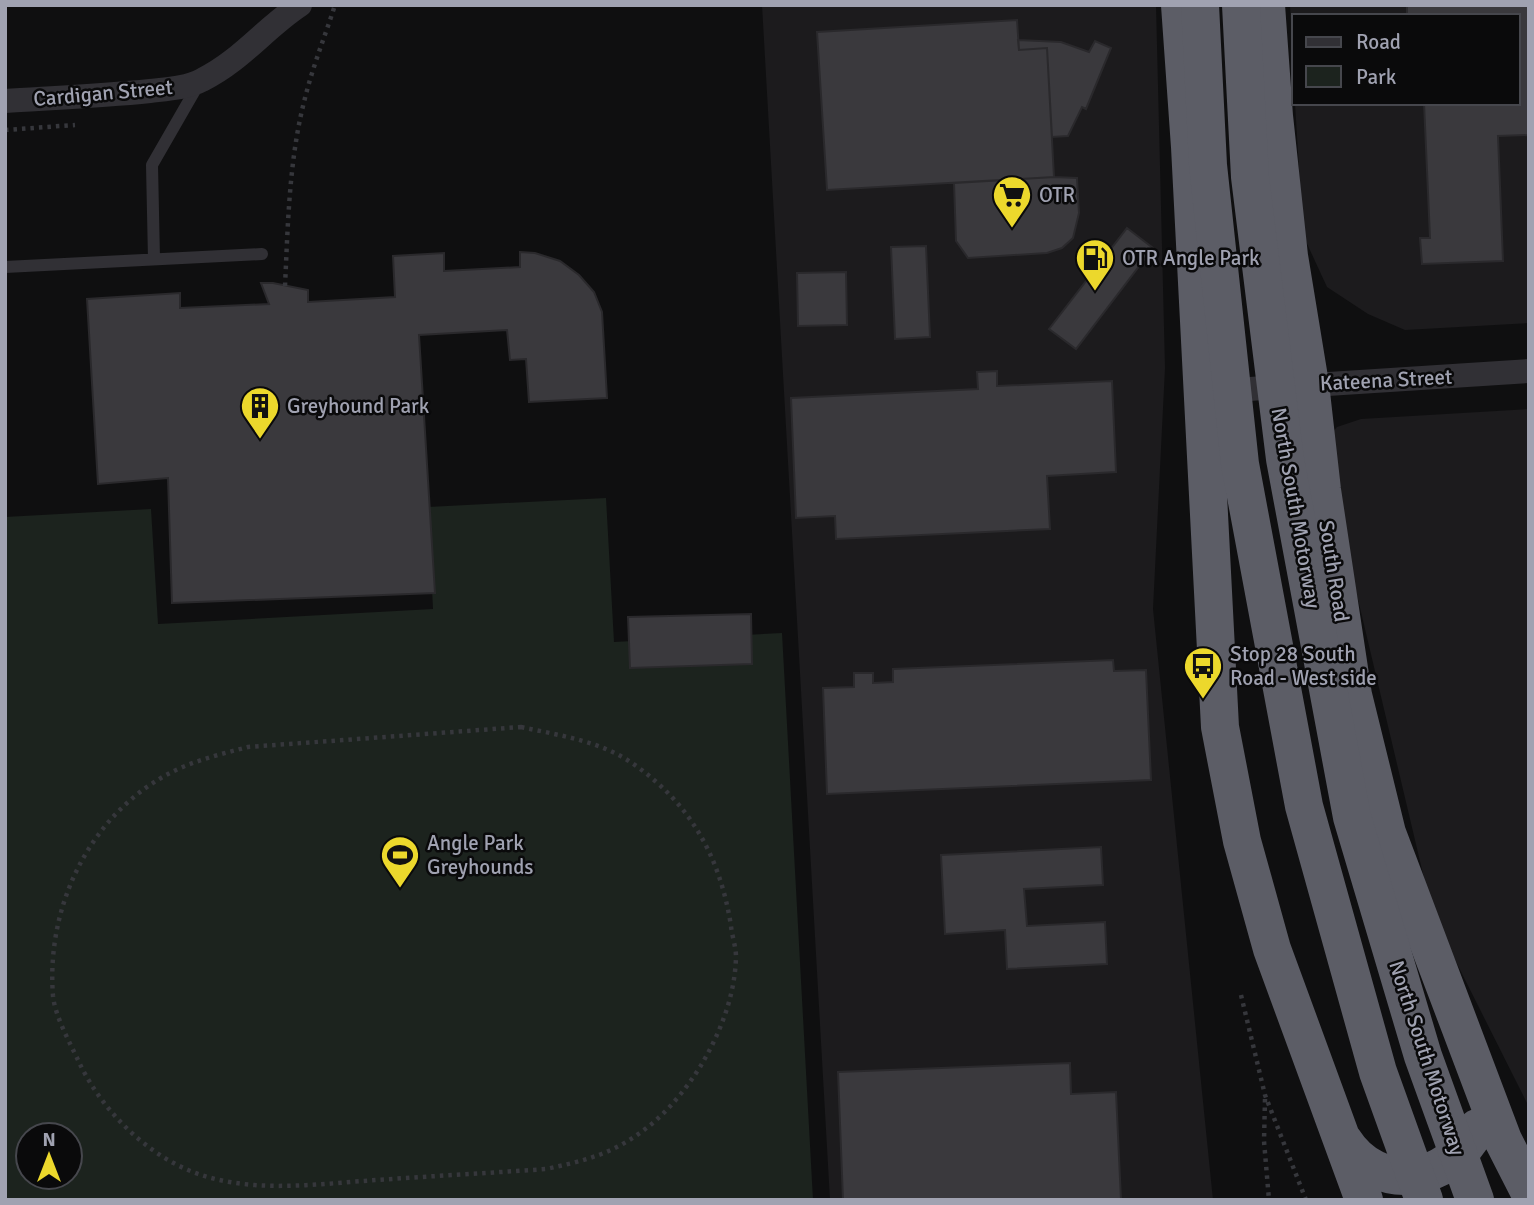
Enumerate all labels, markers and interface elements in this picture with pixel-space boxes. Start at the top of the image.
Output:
legend [1292,14,1520,105]
text: Road [1356,29,1401,55]
text: Park [1356,64,1397,90]
street label: Cardigan Street [32,74,174,112]
supermarket icon: OTR [991,174,1033,229]
place label: OTR [1039,182,1075,208]
fuel station icon: OTR Angle Park [1074,237,1116,292]
place label: OTR Angle Park [1122,245,1260,271]
street label: Kateena Street [1319,364,1453,396]
building icon: Greyhound Park [239,385,281,440]
place label: Greyhound Park [287,393,430,419]
street label: North South Motorway [1266,406,1326,611]
street label: South Road [1313,518,1355,624]
place label: Stop 28 South Road - West side [1230,641,1377,691]
bus stop icon: Stop 28 South Road - West side [1182,645,1224,700]
place label: Angle Park Greyhounds [427,830,534,880]
sports icon: Angle Park Greyhounds [379,834,421,889]
street label: North South Motorway [1383,957,1471,1159]
north arrow [14,1121,84,1191]
text: N [42,1128,56,1152]

